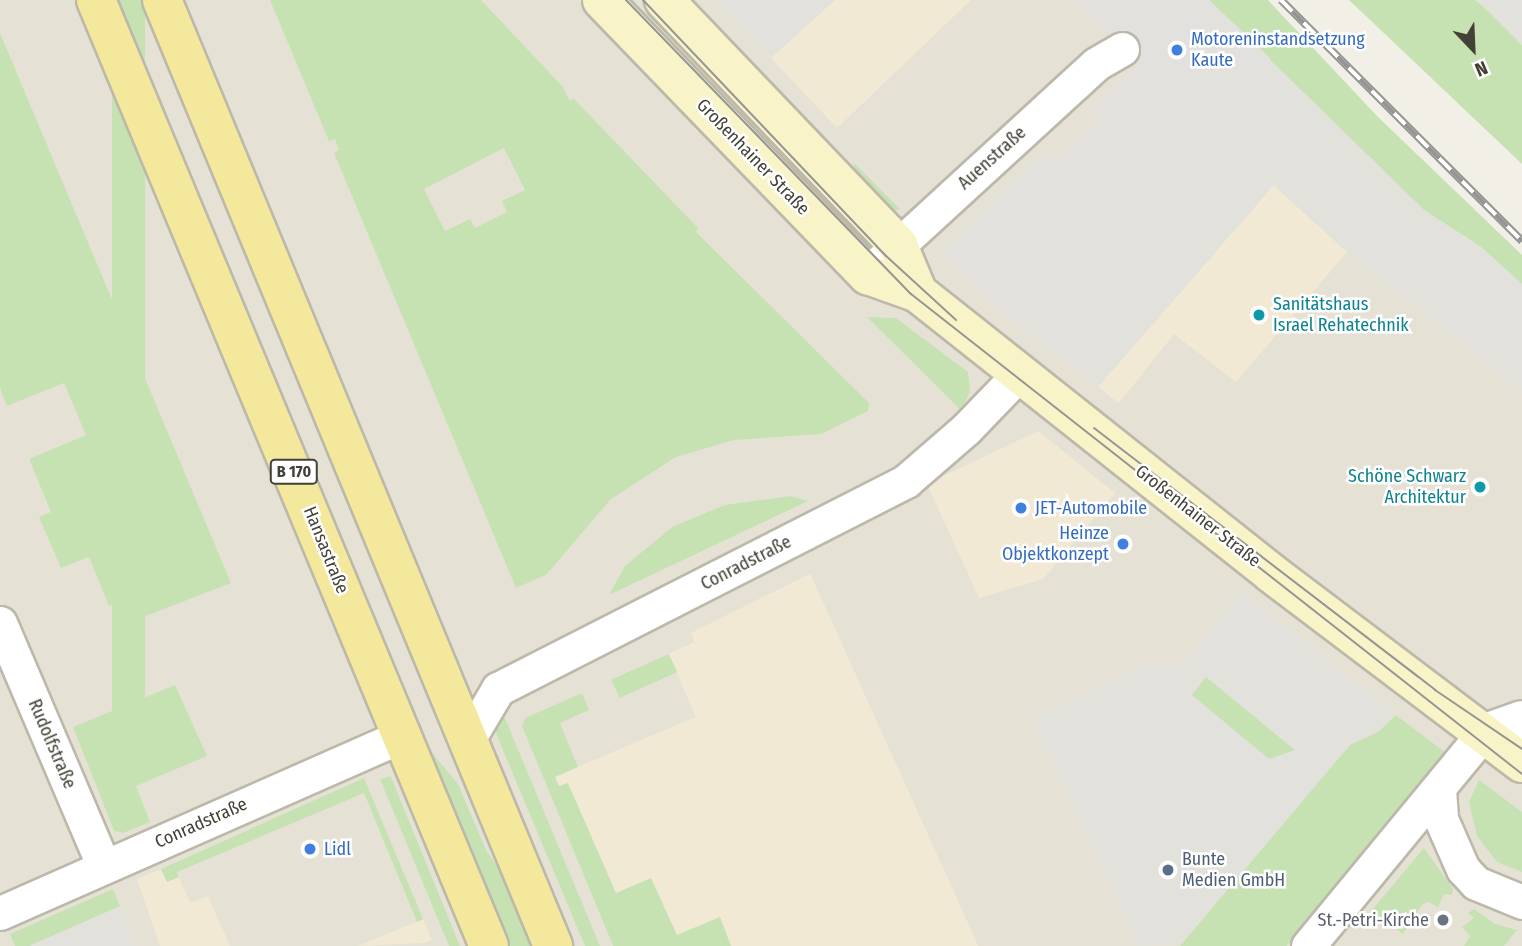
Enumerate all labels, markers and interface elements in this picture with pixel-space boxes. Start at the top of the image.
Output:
north arrow [1438,14,1508,84]
place label: Motoreninstandsetzung Kaute [1191,29,1365,72]
marker: Motoreninstandsetzung Kaute [1169,42,1185,58]
text: N [1472,56,1491,82]
street label: Großenhainer Straße [692,94,814,220]
street label: Auenstraße [954,122,1030,194]
place label: Sanitätshaus Israel Rehatechnik [1273,294,1409,336]
marker: Sanitätshaus Israel Rehatechnik [1251,307,1267,323]
road number: B 170 [270,460,318,485]
street label: Großenhainer Straße [1131,460,1265,572]
place label: Schöne Schwarz Architektur [1348,466,1466,508]
marker: Schöne Schwarz Architektur [1472,479,1488,495]
place label: JET-Automobile [1035,497,1147,519]
marker: JET-Automobile [1013,500,1029,516]
street label: Hansastraße [299,503,353,597]
place label: Heinze Objektkonzept [1002,523,1109,566]
street label: Conradstraße [697,531,795,595]
marker: Heinze Objektkonzept [1115,536,1131,552]
street label: Rudolfstraße [23,696,81,792]
street label: Conradstraße [152,793,250,853]
place label: Lidl [324,838,351,860]
marker: Lidl [302,841,318,857]
place label: Bunte Medien GmbH [1182,849,1285,892]
marker: Bunte Medien GmbH [1160,862,1176,878]
place label: St.-Petri-Kirche [1318,909,1429,931]
marker: St.-Petri-Kirche [1435,912,1451,928]

